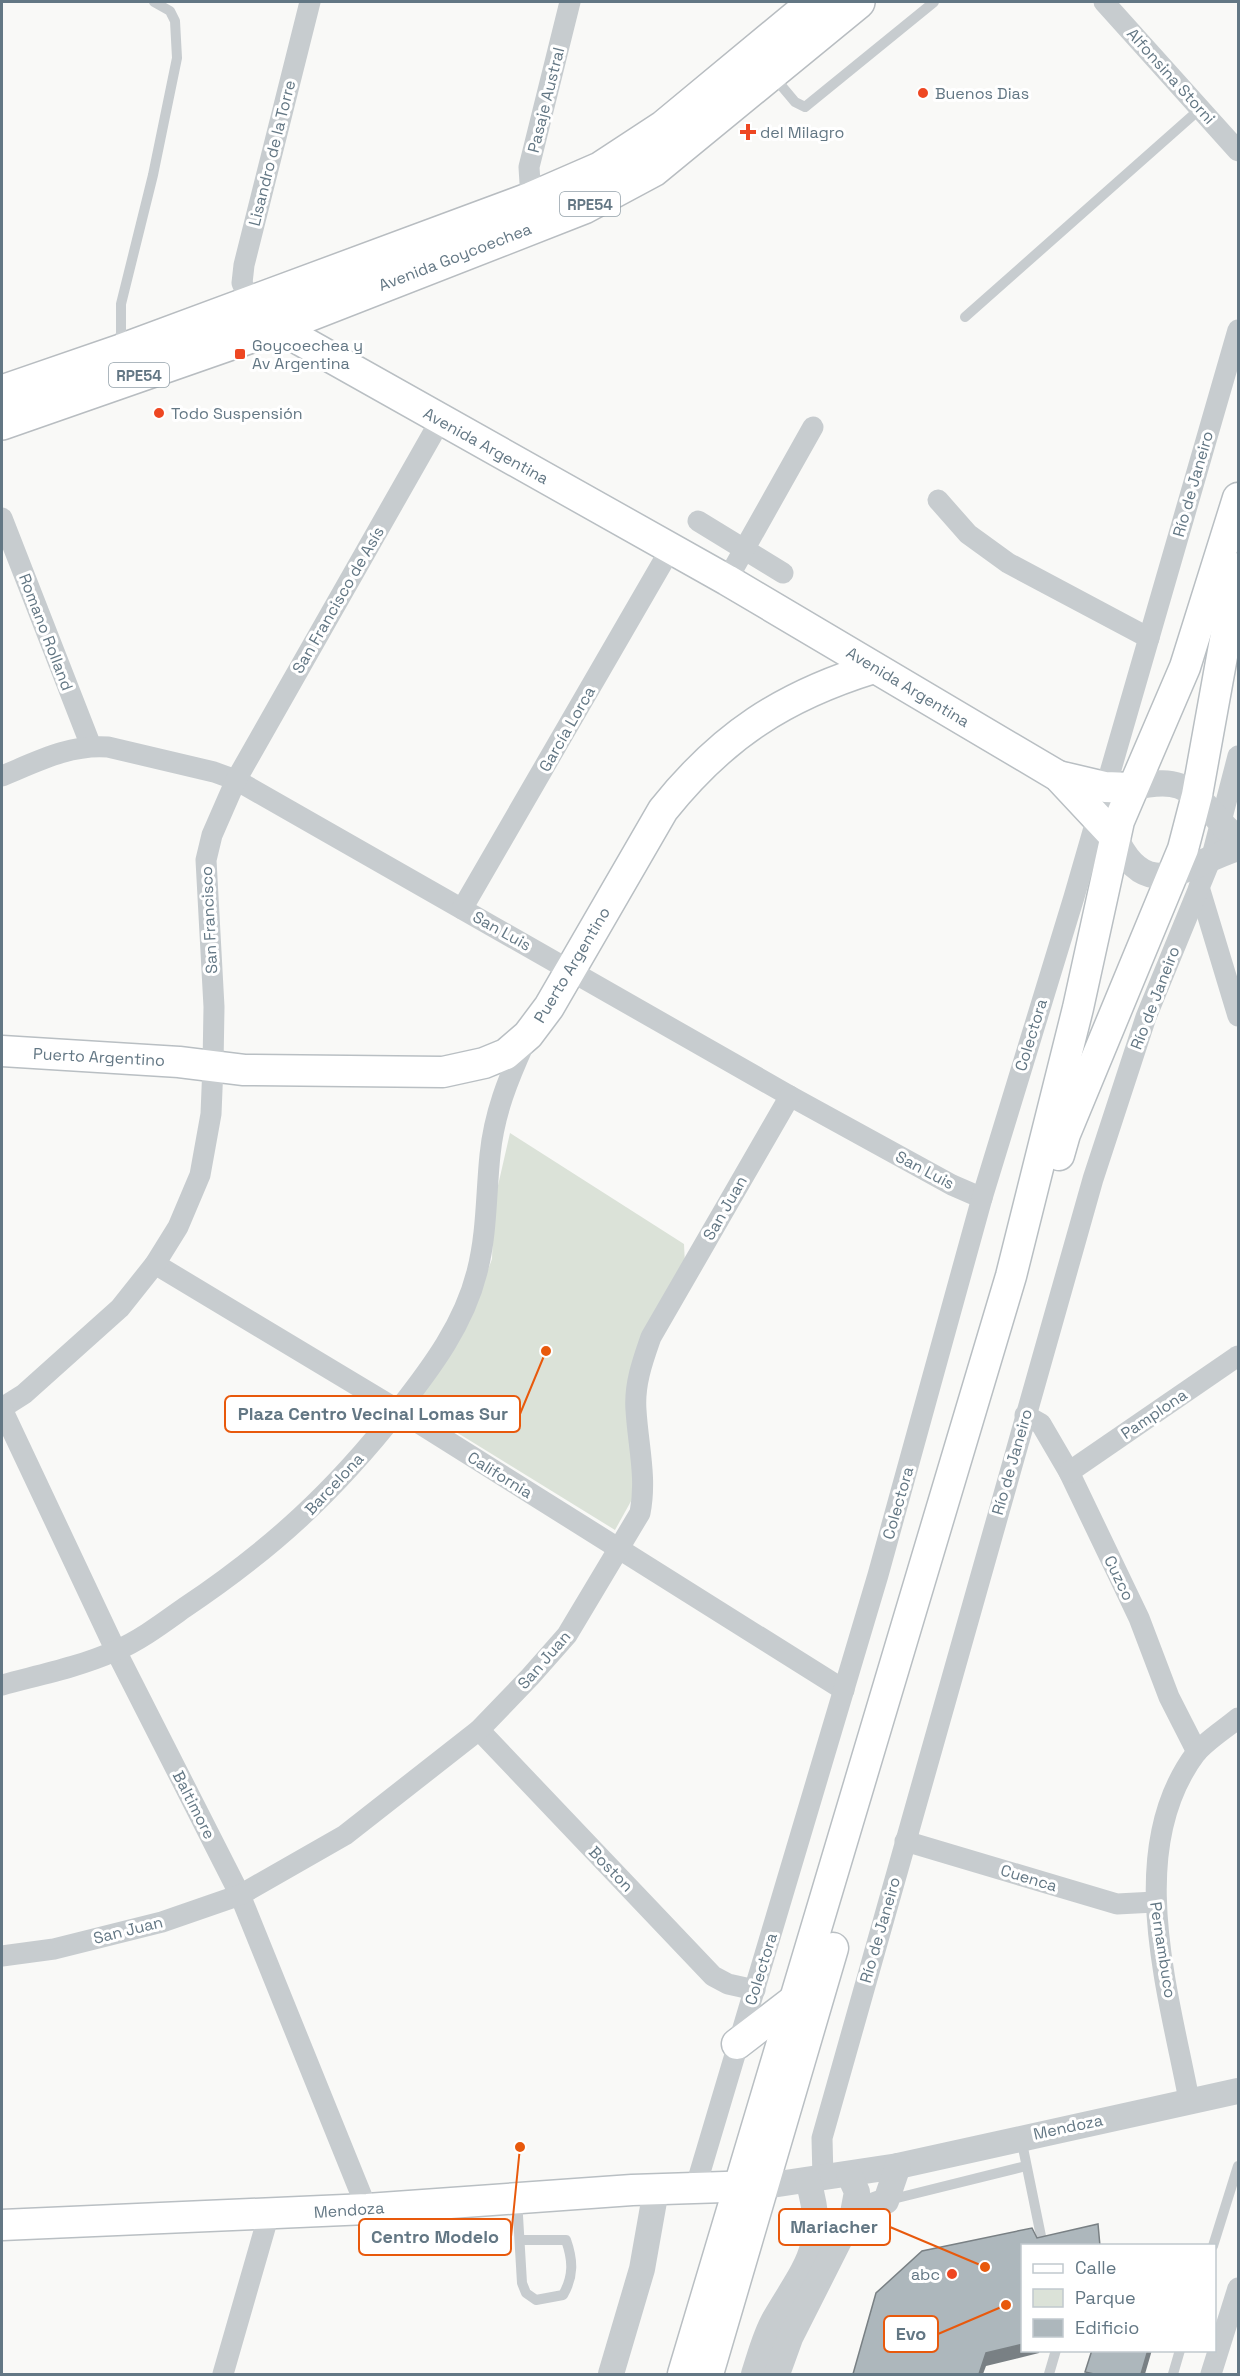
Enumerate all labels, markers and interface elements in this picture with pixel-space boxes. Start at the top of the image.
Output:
street label: Alfonsina Storni [1122,23,1220,129]
street label: Pasaje Austral [523,45,569,155]
street label: Lisandro de la Torre [244,78,300,228]
place label: Buenos Dias [935,83,1029,104]
marker: Buenos Dias [916,86,930,100]
place label: del Milagro [760,122,844,143]
marker: del Milagro [741,125,755,139]
road number: RPE54 [560,192,620,216]
street label: Avenida Goycoechea [376,218,534,296]
place label: Goycoechea y Av Argentina [252,335,363,374]
marker: Goycoechea y Av Argentina [233,347,247,361]
road number: RPE54 [109,363,169,387]
place label: Todo Suspensión [171,403,303,424]
street label: Avenida Argentina [420,403,552,489]
marker: Todo Suspensión [152,406,166,420]
street label: Río de Janeiro [1168,429,1218,539]
street label: San Francisco de Asís [287,523,389,677]
street label: Romano Rolland [14,570,78,694]
street label: Avenida Argentina [843,642,973,732]
street label: García Lorca [534,682,600,776]
street label: San Francisco [196,866,222,974]
street label: Puerto Argentino [529,903,615,1027]
street label: San Luis [469,906,535,956]
street label: Río de Janeiro [1126,943,1184,1053]
street label: Colectora [1010,996,1052,1074]
street label: Puerto Argentino [33,1043,165,1071]
street label: San Luis [892,1146,958,1194]
street label: San Juan [698,1172,752,1244]
street label: Pamplona [1117,1384,1191,1444]
callout: Plaza Centro Vecinal Lomas Sur [225,1396,520,1432]
text: Plaza Centro Vecinal Lomas Sur [238,1402,508,1425]
street label: Río de Janeiro [987,1407,1037,1517]
street label: California [464,1447,536,1503]
street label: Barcelona [300,1449,368,1519]
street label: Colectora [878,1464,918,1542]
street label: Cuzco [1099,1552,1139,1604]
street label: San Juan [513,1626,575,1694]
street label: Baltimore [168,1767,220,1843]
street label: Boston [584,1842,638,1896]
street label: Cuenca [998,1859,1060,1897]
street label: Río de Janeiro [855,1875,905,1985]
street label: Pernambuco [1145,1900,1181,2000]
street label: San Juan [91,1911,165,1949]
street label: Colectora [740,1930,782,2008]
street label: Mendoza [1031,2109,1105,2145]
street label: Mendoza [313,2197,385,2223]
callout: Mariacher [779,2209,890,2245]
text: Mariacher [790,2215,878,2238]
callout: Centro Modelo [359,2219,511,2255]
text: Centro Modelo [371,2225,499,2248]
legend [1021,2244,1216,2352]
text: Calle [1075,2256,1116,2279]
place label: abc [911,2264,940,2285]
marker: abc [945,2267,959,2281]
text: Parque [1075,2286,1136,2309]
callout: Evo [884,2316,938,2352]
text: Edificio [1075,2316,1139,2339]
text: Evo [896,2322,926,2345]

